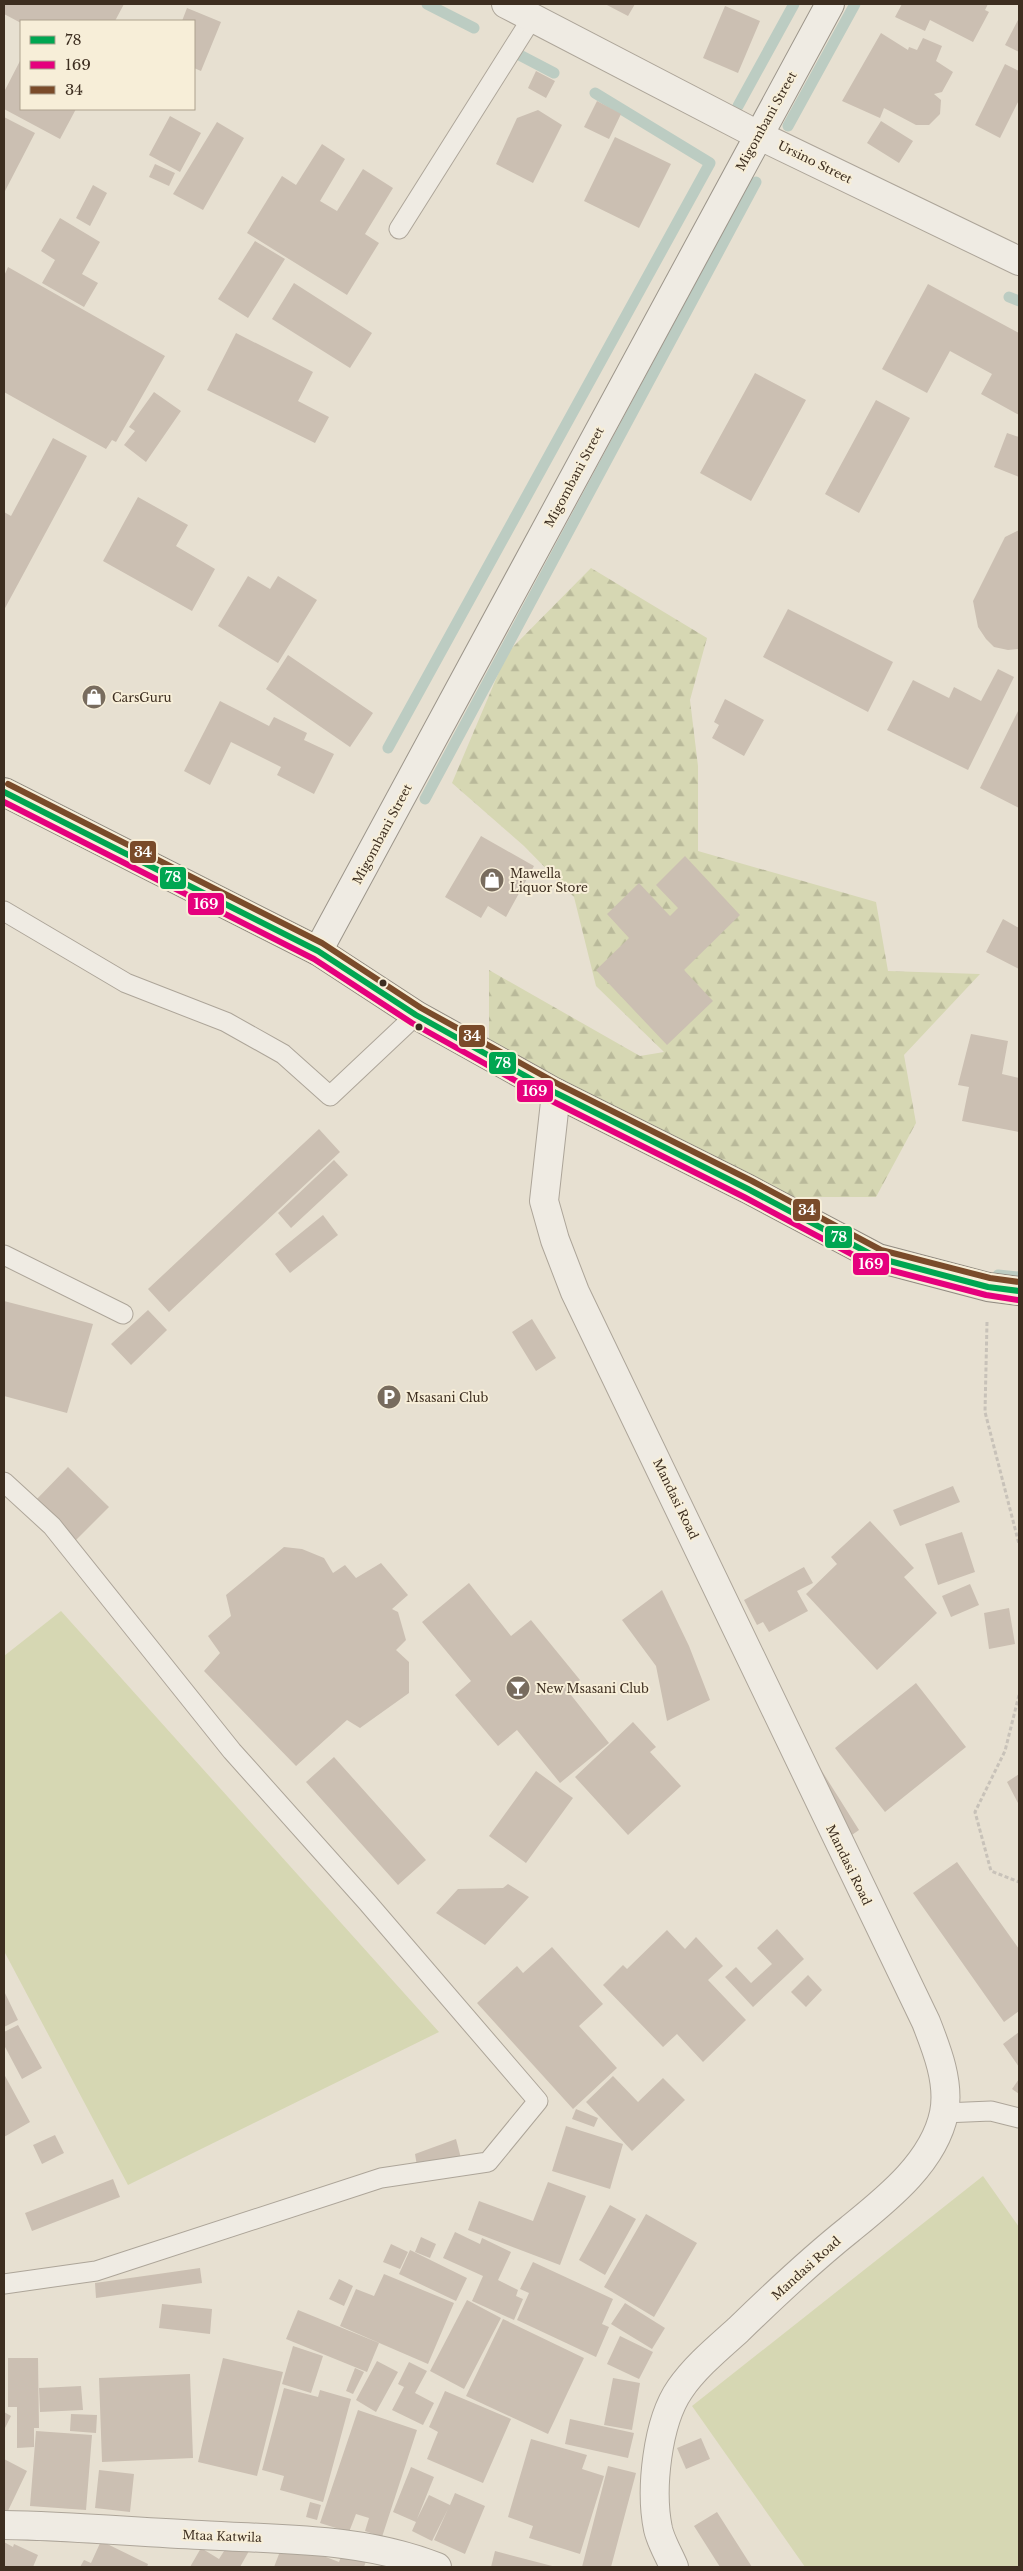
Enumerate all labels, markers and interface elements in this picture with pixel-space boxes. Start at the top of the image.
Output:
legend [20,20,195,110]
text: 78 [65,30,82,49]
text: 169 [65,55,91,74]
street label: Migombani Street [732,68,800,173]
text: 34 [65,80,83,99]
street label: Ursino Street [775,138,855,187]
street label: Migombani Street [541,424,607,530]
shop icon: CarsGuru [81,684,107,710]
place label: CarsGuru [112,690,172,705]
street label: Migombani Street [349,781,415,887]
line badge: 34 [129,840,157,864]
text: 34 [134,843,152,861]
line badge: 78 [159,866,187,890]
place label: Mawella Liquor Store [510,866,588,895]
shop icon: Mawella Liquor Store [479,867,505,893]
text: 78 [165,868,181,886]
line badge: 169 [187,892,225,916]
text: 169 [194,895,218,913]
unlabelled marker [378,978,388,988]
unlabelled marker [414,1022,424,1032]
line badge: 34 [458,1024,486,1048]
text: 34 [463,1027,481,1045]
line badge: 78 [488,1051,517,1075]
text: 78 [495,1054,511,1072]
line badge: 169 [516,1079,554,1103]
text: 169 [523,1082,547,1100]
line badge: 34 [792,1198,821,1222]
text: 34 [798,1201,816,1219]
line badge: 78 [824,1225,853,1249]
text: 78 [831,1228,847,1246]
line badge: 169 [852,1252,890,1276]
text: 169 [859,1255,883,1273]
parking icon: Msasani Club [376,1384,402,1410]
place label: Msasani Club [406,1390,489,1405]
street label: Mandasi Road [650,1456,702,1542]
bar icon: New Msasani Club [505,1675,531,1701]
place label: New Msasani Club [536,1681,649,1696]
street label: Mandasi Road [823,1822,875,1908]
street label: Mandasi Road [768,2233,844,2303]
street label: Mtaa Katwila [182,2527,262,2545]

